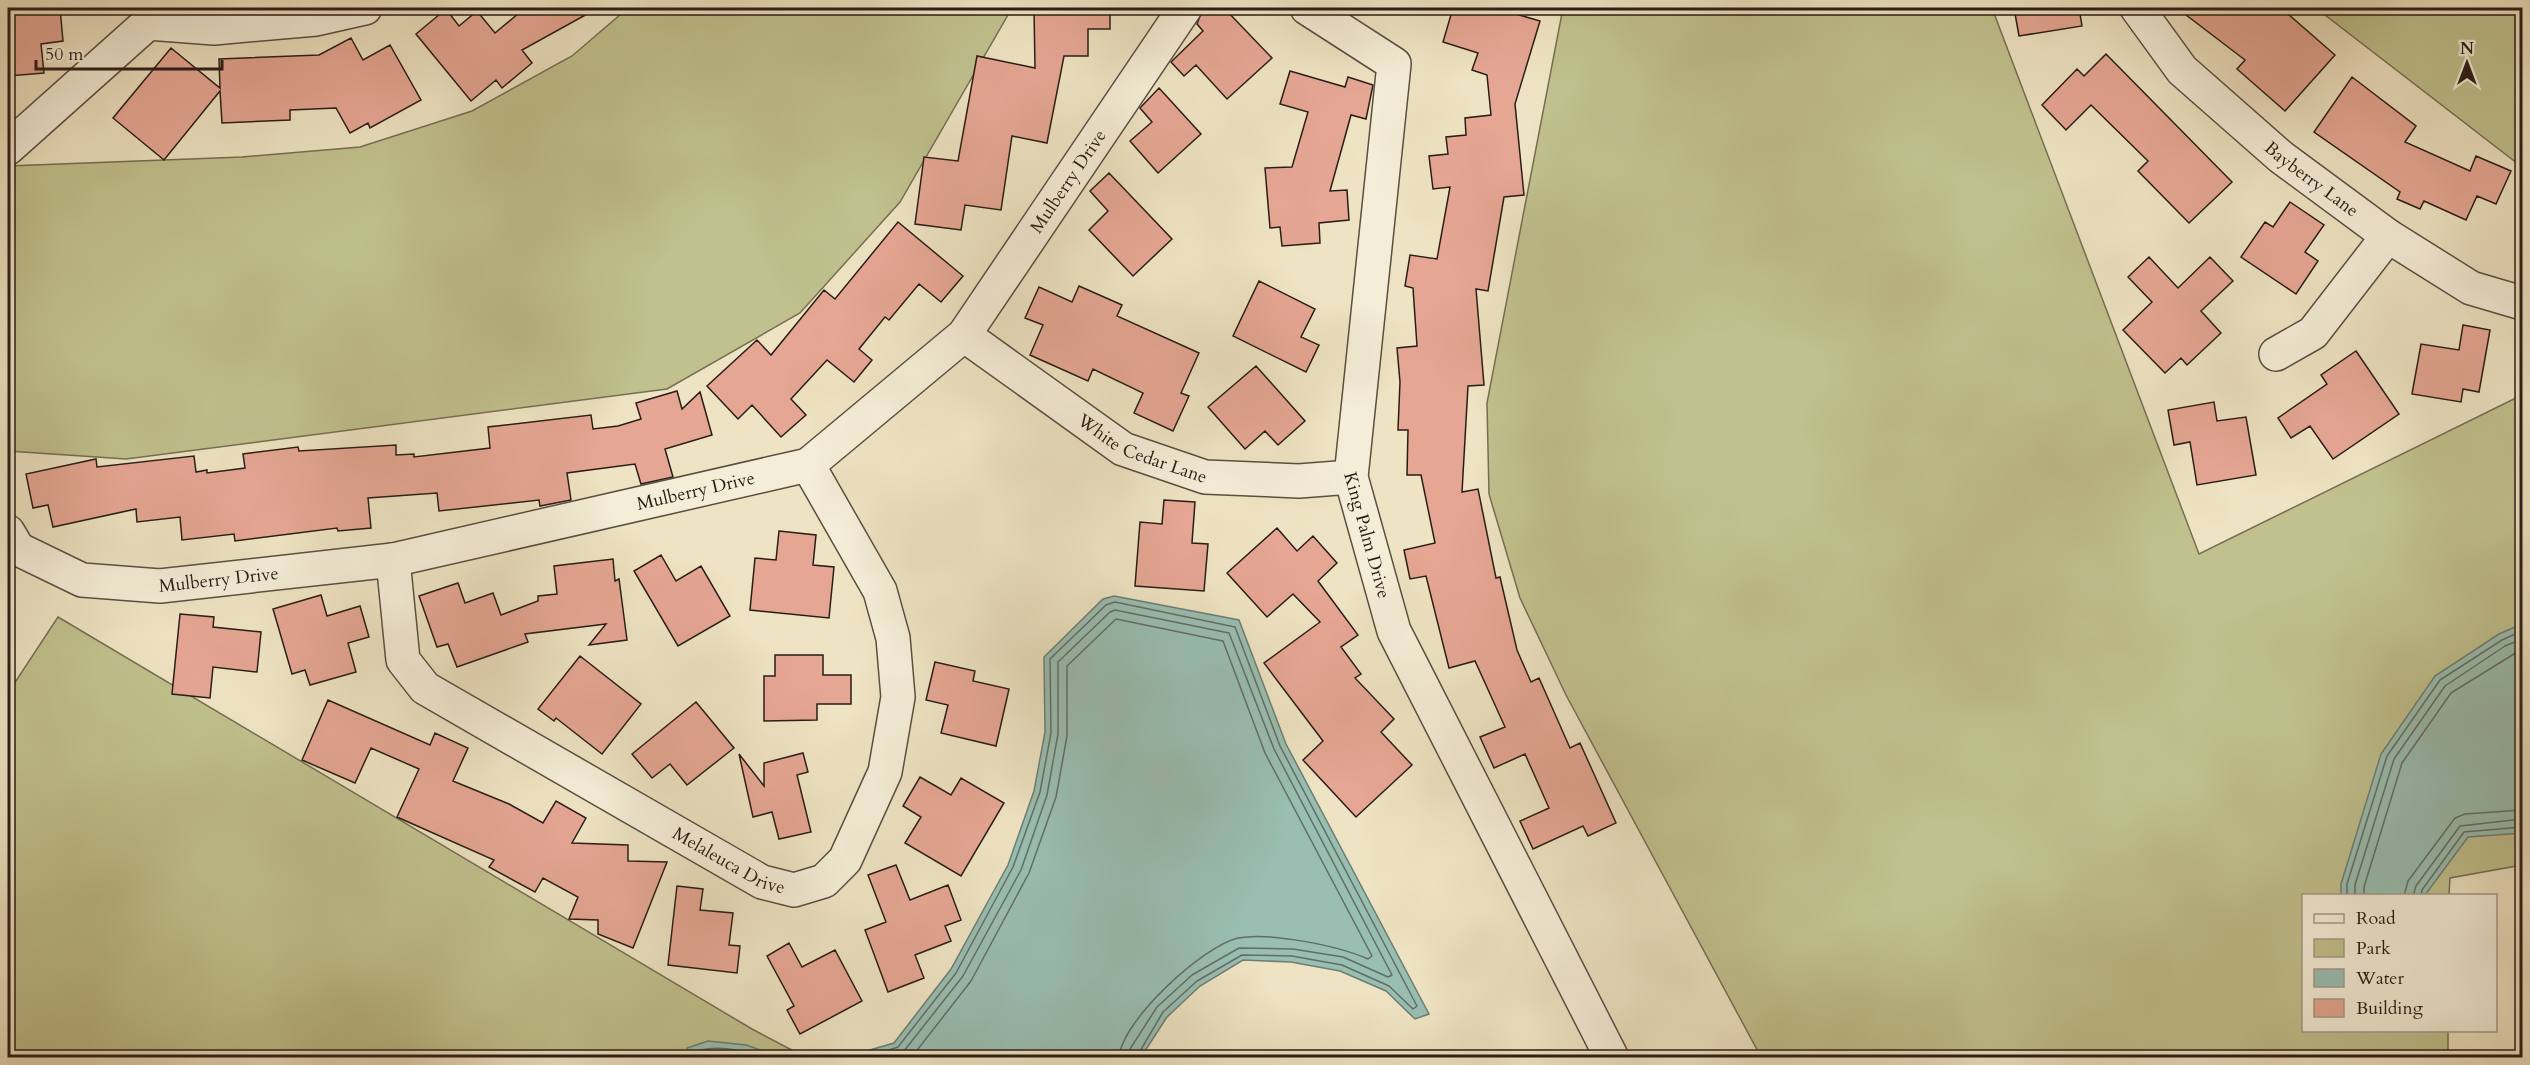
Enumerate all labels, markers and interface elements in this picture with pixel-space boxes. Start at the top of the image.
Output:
scale bar [36,33,222,71]
north arrow [2437,33,2497,93]
text: N [2460,38,2474,60]
text: 50 m [45,42,84,67]
street label: Mulberry Drive [1024,125,1112,238]
street label: Bayberry Lane [2259,136,2363,223]
street label: White Cedar Lane [1071,408,1210,490]
street label: Mulberry Drive [634,466,757,517]
street label: King Palm Drive [1337,469,1396,601]
street label: Mulberry Drive [157,561,280,599]
street label: Melaleuca Drive [668,821,788,900]
legend [2302,894,2497,1032]
text: Road [2356,906,2396,931]
text: Park [2356,936,2391,961]
text: Water [2355,966,2405,991]
text: Building [2356,996,2424,1021]

